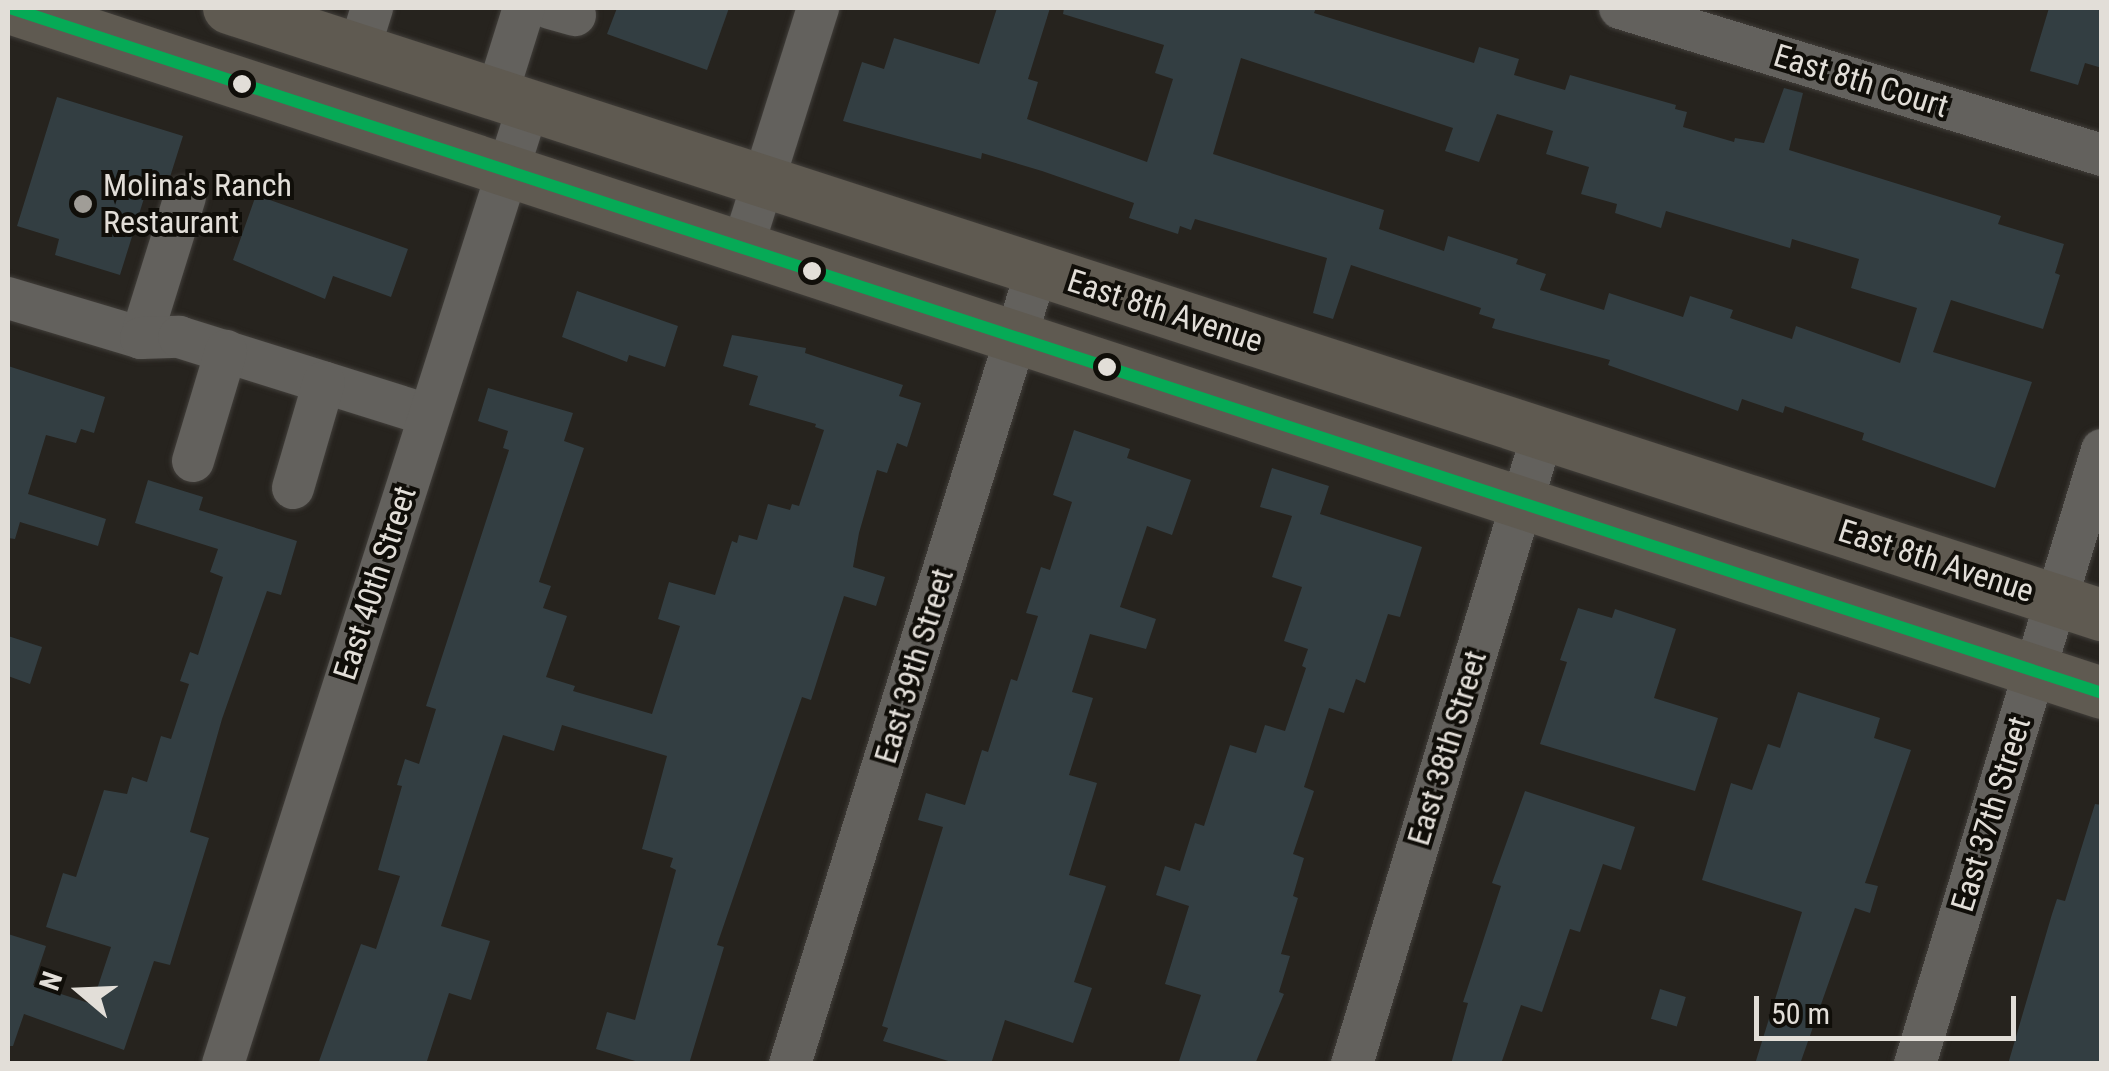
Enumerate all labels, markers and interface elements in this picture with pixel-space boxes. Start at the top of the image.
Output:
street label: East 8th Court [1769,36,1953,126]
unlabelled marker [232,74,252,94]
place label: Molina's Ranch Restaurant [103,167,292,242]
marker: Molina's Ranch Restaurant [72,193,94,215]
unlabelled marker [802,261,822,281]
street label: East 8th Avenue [1063,261,1267,361]
unlabelled marker [1097,357,1117,377]
street label: East 40th Street [326,481,424,685]
street label: East 8th Avenue [1834,511,2038,611]
street label: East 39th Street [866,564,962,768]
street label: East 38th Street [1399,646,1495,850]
street label: East 37th Street [1943,712,2039,916]
north arrow [30,941,130,1041]
text: N [33,968,70,995]
scale bar [1759,976,2022,1038]
text: 50 m [1771,996,1830,1031]

